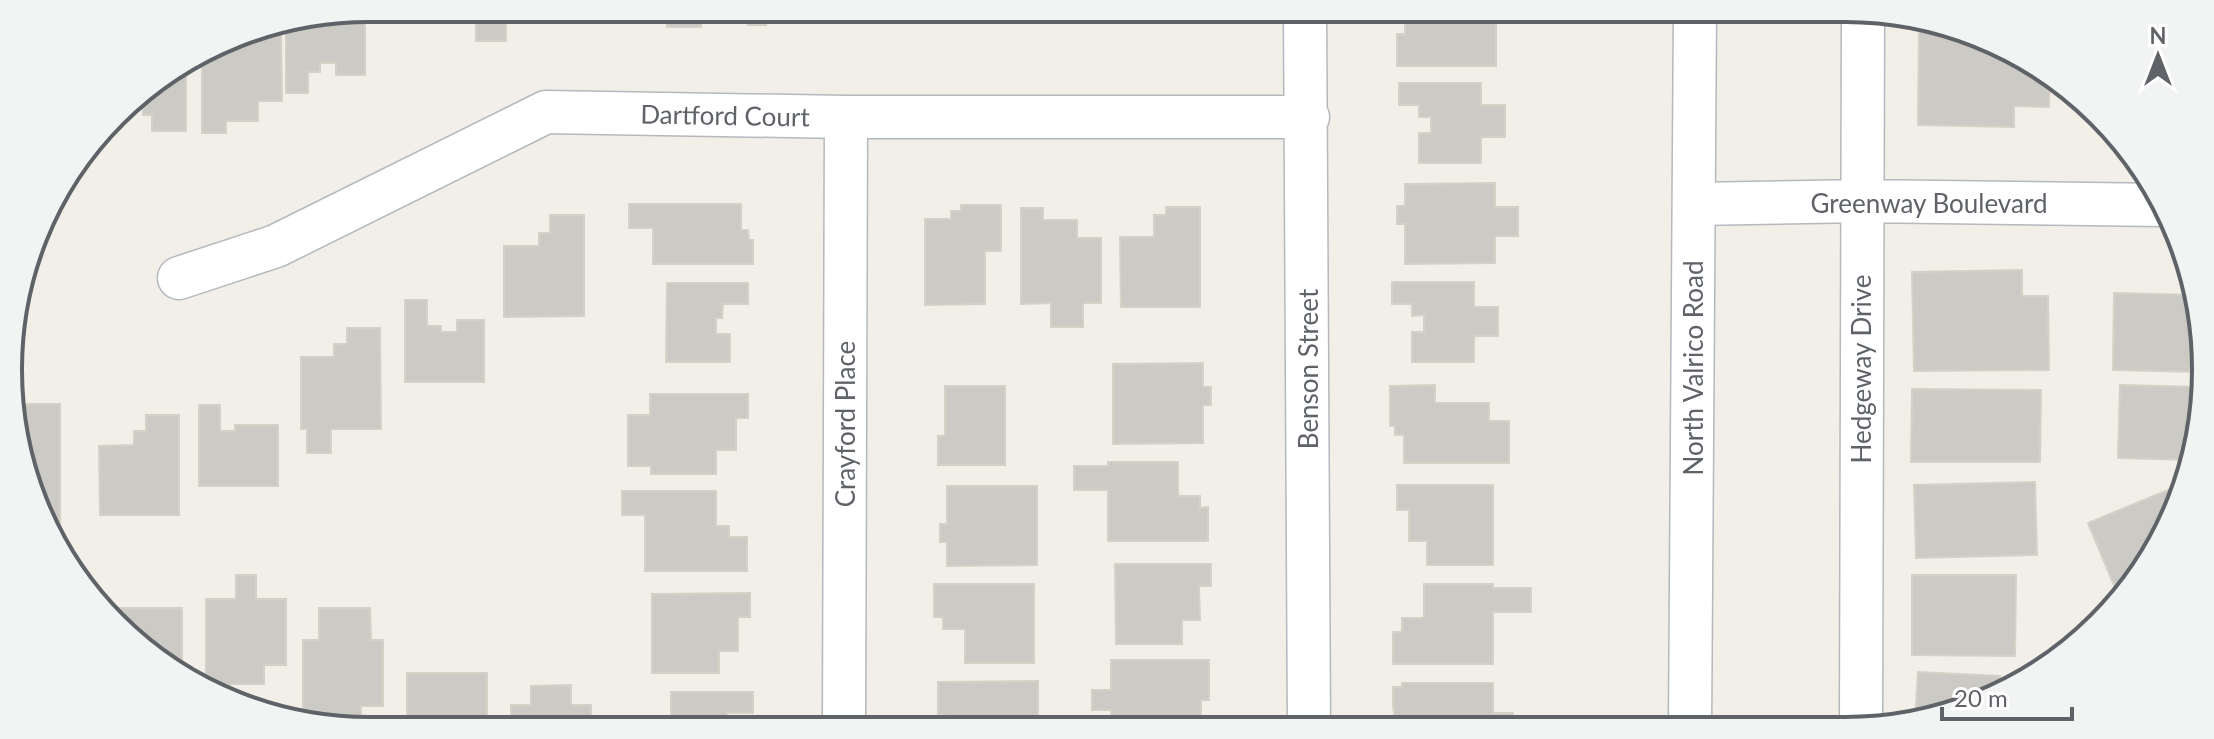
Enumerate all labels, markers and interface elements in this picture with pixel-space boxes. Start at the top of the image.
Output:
north arrow [2118,16,2198,96]
text: N [2150,22,2166,49]
street label: Dartford Court [640,98,811,132]
street label: Greenway Boulevard [1811,187,2047,219]
street label: North Valrico Road [1677,261,1709,475]
street label: Hedgeway Drive [1845,275,1877,463]
street label: Benson Street [1292,288,1324,449]
street label: Crayford Place [829,341,861,507]
scale bar [1942,671,2072,721]
text: 20 m [1954,683,2008,712]

